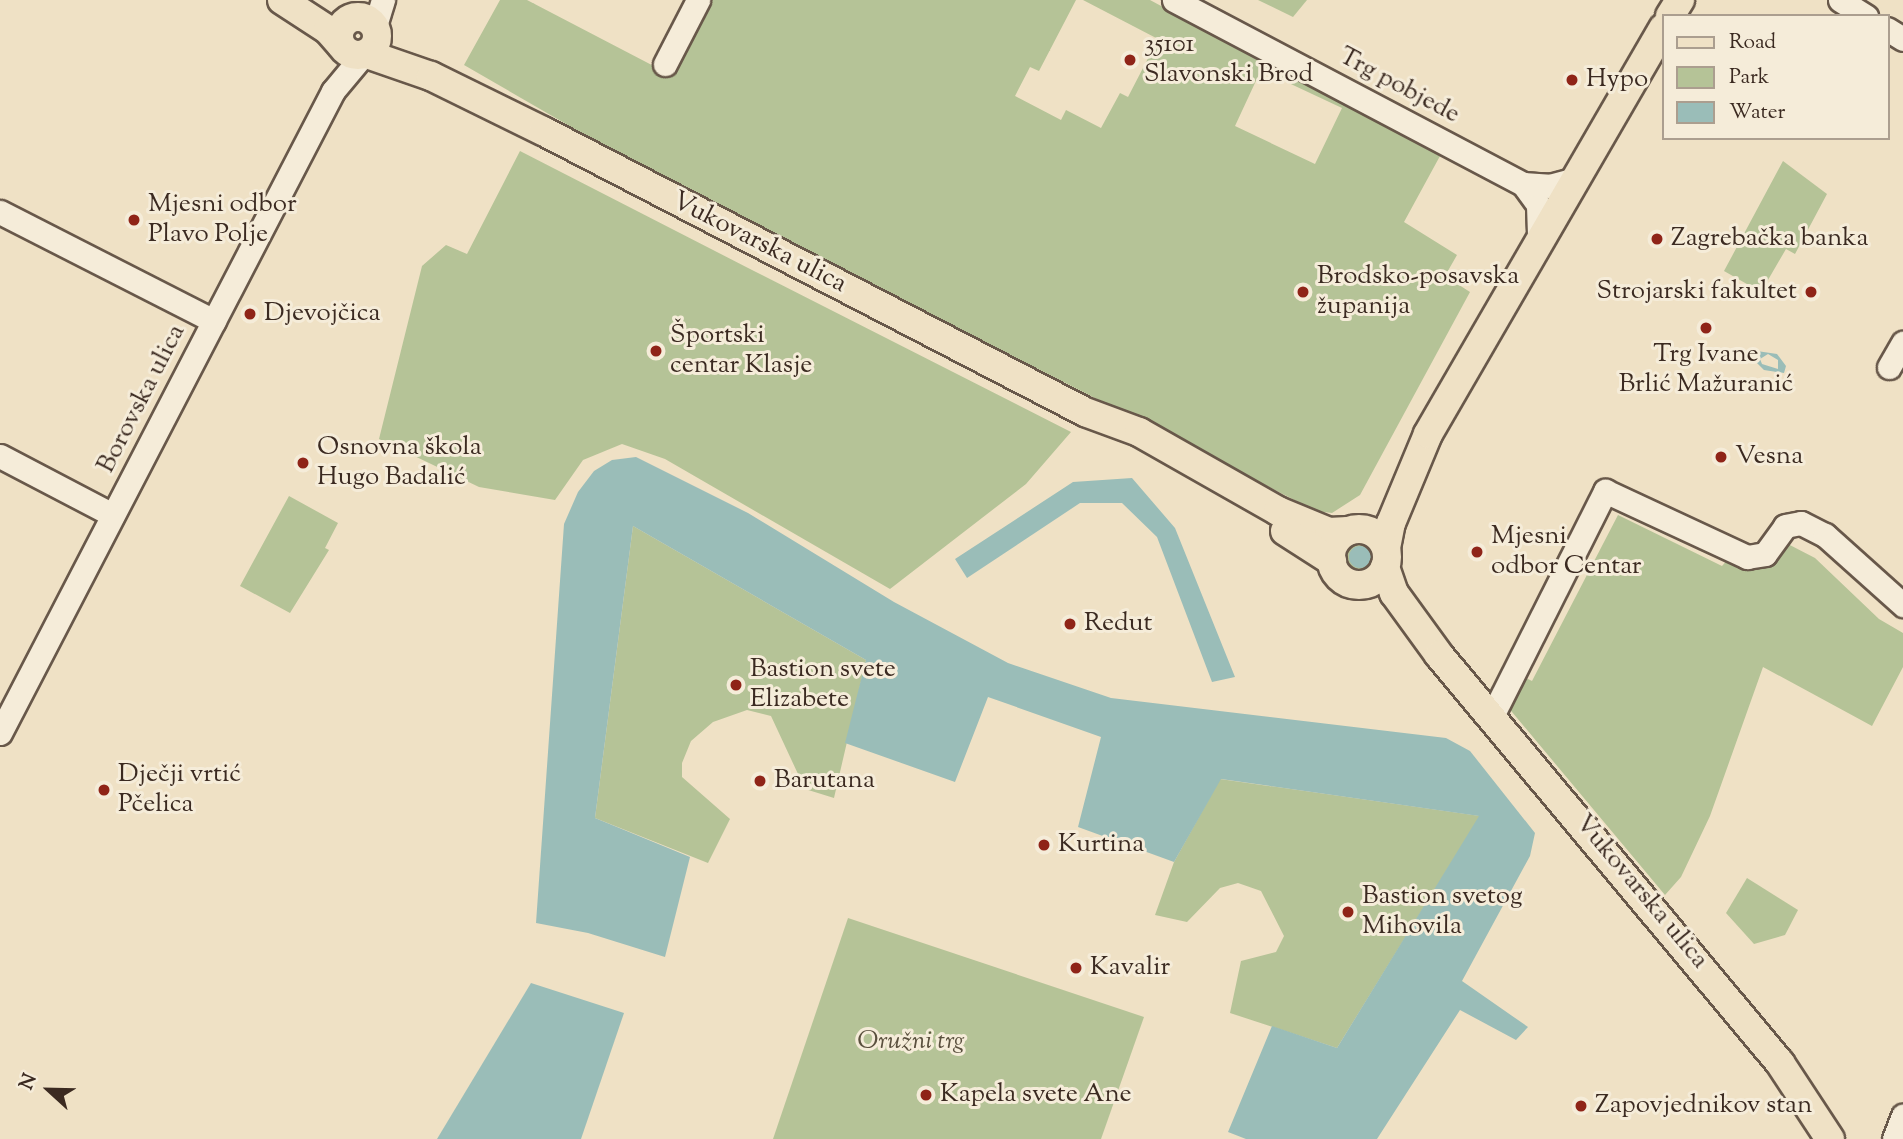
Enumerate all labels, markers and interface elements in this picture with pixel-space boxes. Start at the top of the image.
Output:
legend [1661,14,1889,140]
text: Road [1729,28,1776,58]
place label: 35101 Slavonski Brod [1144,29,1313,90]
street label: Trg pobjede [1333,41,1465,131]
marker: 35101 Slavonski Brod [1122,52,1138,68]
text: Park [1729,63,1769,93]
place label: Hypo [1586,64,1648,96]
marker: Hypo [1564,72,1580,88]
text: Water [1729,98,1785,128]
street label: Vukovarska ulica [667,186,851,300]
place label: Mjesni odbor Plavo Polje [148,189,297,250]
marker: Mjesni odbor Plavo Polje [126,212,142,228]
place label: Zagrebačka banka [1671,223,1868,255]
marker: Zagrebačka banka [1649,231,1665,247]
place label: Brodsko-posavska županija [1317,261,1519,322]
place label: Strojarski fakultet [1597,276,1797,308]
marker: Brodsko-posavska županija [1295,284,1311,300]
marker: Strojarski fakultet [1803,284,1819,300]
place label: Djevojčica [264,298,380,330]
marker: Djevojčica [242,306,258,322]
street label: Borovska ulica [91,320,193,478]
place label: Športski centar Klasje [670,320,812,382]
marker: Trg Ivane Brlić Mažuranić [1698,320,1714,336]
place label: Trg Ivane Brlić Mažuranić [1619,339,1793,400]
marker: Športski centar Klasje [648,343,664,359]
place label: Osnovna škola Hugo Badalić [317,432,482,494]
place label: Vesna [1735,441,1803,473]
marker: Vesna [1713,449,1729,465]
marker: Osnovna škola Hugo Badalić [295,455,311,471]
place label: Mjesni odbor Centar [1491,521,1642,582]
marker: Mjesni odbor Centar [1469,544,1485,560]
place label: Redut [1084,608,1152,640]
marker: Redut [1062,616,1078,632]
place label: Bastion svete Elizabete [750,654,896,716]
marker: Bastion svete Elizabete [728,677,744,693]
place label: Dječji vrtić Pčelica [118,759,241,820]
place label: Barutana [774,765,875,797]
marker: Barutana [752,773,768,789]
marker: Dječji vrtić Pčelica [96,782,112,798]
street label: Vukovarska ulica [1567,809,1715,975]
place label: Kurtina [1058,829,1144,861]
marker: Kurtina [1036,837,1052,853]
place label: Bastion svetog Mihovila [1362,881,1523,942]
marker: Bastion svetog Mihovila [1340,904,1356,920]
place label: Kavalir [1090,952,1170,984]
marker: Kavalir [1068,960,1084,976]
park label: Oružni trg [857,1026,965,1058]
north arrow [14,1055,84,1125]
text: N [14,1070,44,1094]
place label: Kapela svete Ane [940,1079,1132,1111]
marker: Kapela svete Ane [918,1087,934,1103]
place label: Zapovjednikov stan [1595,1090,1812,1122]
marker: Zapovjednikov stan [1573,1098,1589,1114]

